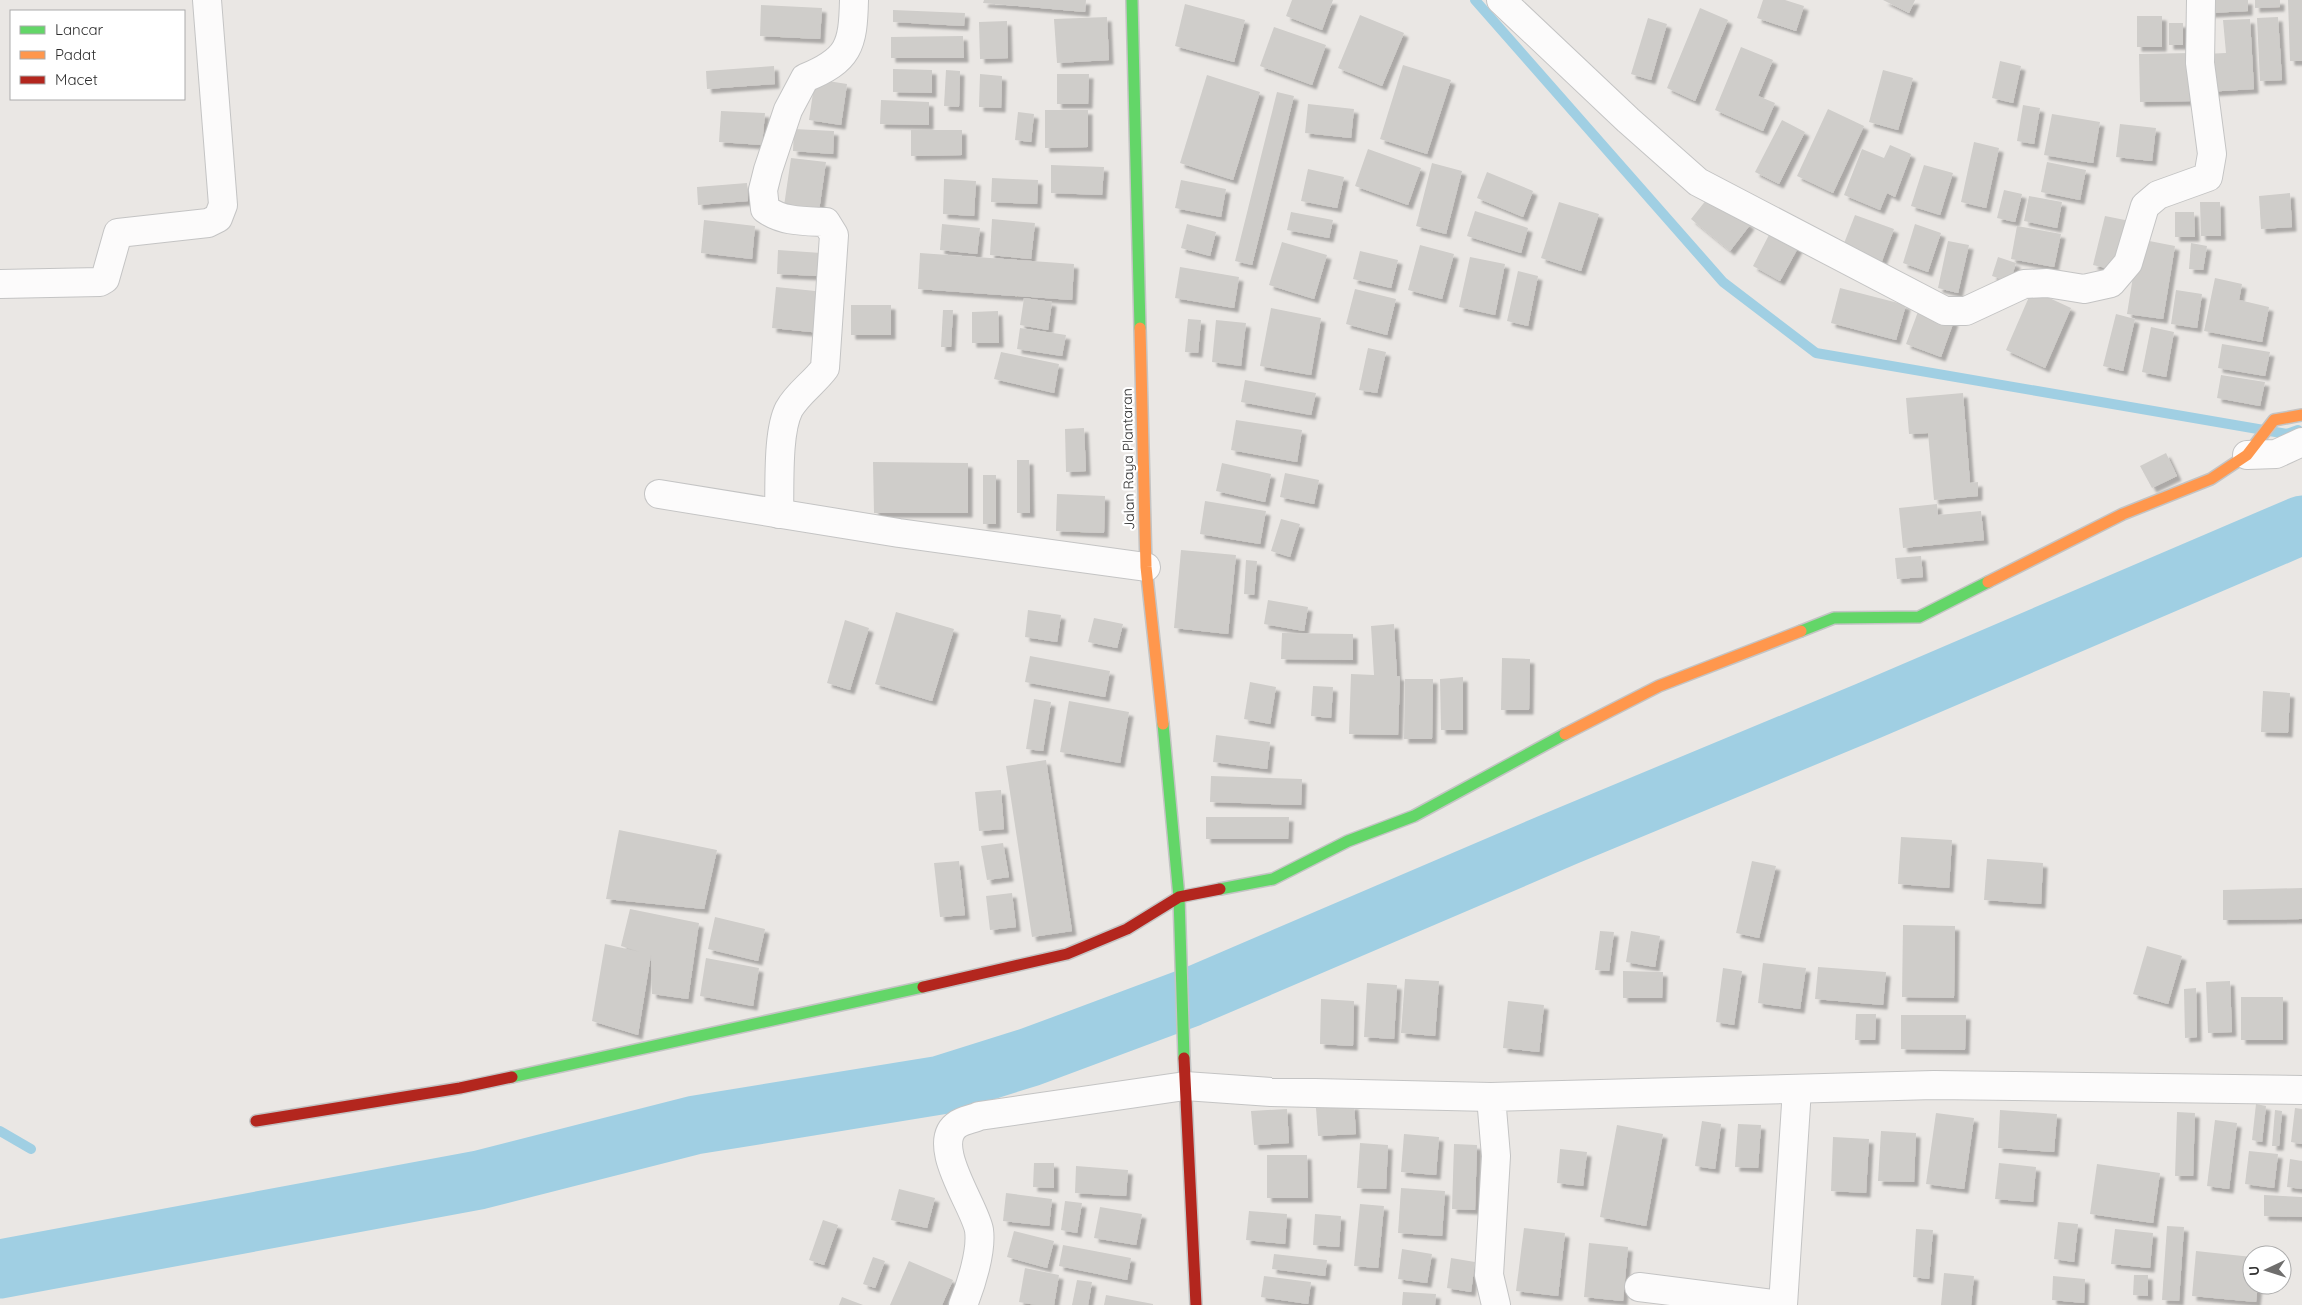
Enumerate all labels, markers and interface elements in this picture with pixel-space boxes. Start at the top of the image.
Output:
legend [10,10,185,100]
text: Lancar [55,20,104,39]
text: Padat [55,45,96,64]
text: Macet [55,70,98,89]
street label: Jalan Raya Plantaran [1118,388,1138,530]
north arrow [2242,1245,2292,1295]
text: U [2245,1265,2263,1276]

